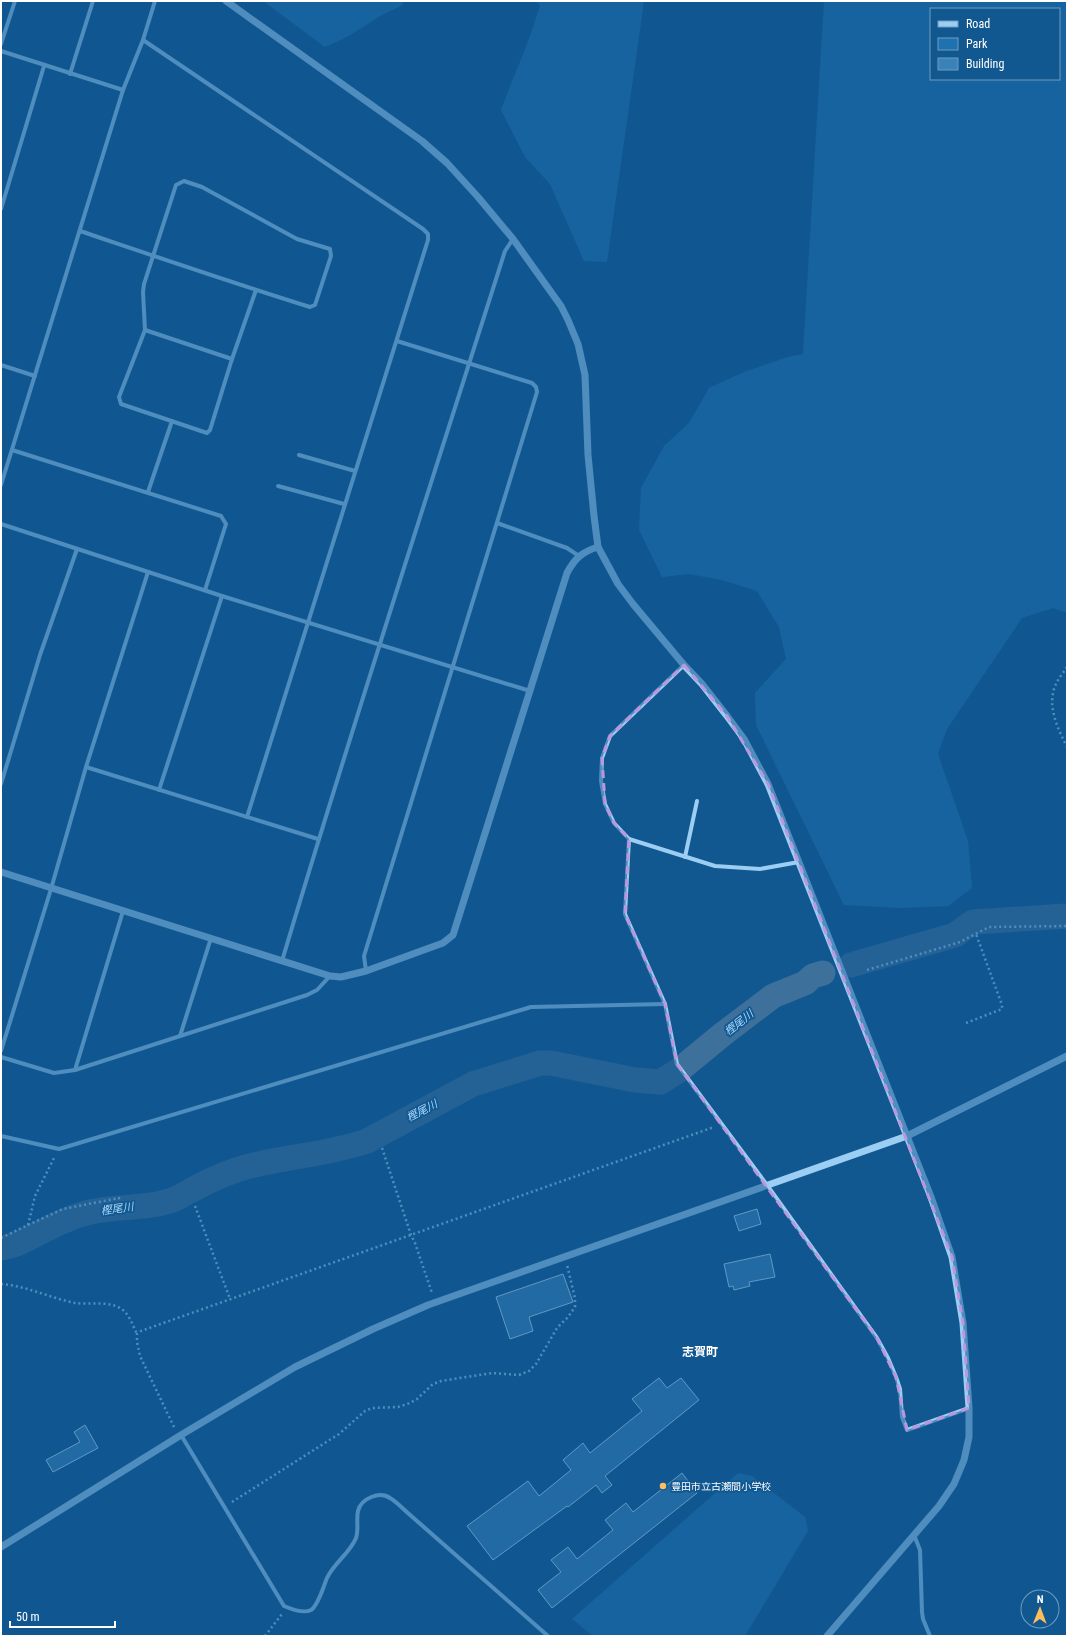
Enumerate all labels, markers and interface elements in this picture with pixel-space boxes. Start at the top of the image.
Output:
legend [930,8,1060,80]
text: Road [966,17,990,31]
text: Park [966,37,988,51]
text: Building [966,57,1004,71]
water label: 樫尾川 [722,1007,757,1038]
water label: 樫尾川 [404,1097,441,1124]
water label: 樫尾川 [100,1200,135,1218]
district label: 志賀町 [682,1345,718,1359]
marker: 豊田市立古瀬間小学校 [658,1481,668,1491]
place label: 豊田市立古瀬間小学校 [671,1481,771,1492]
north arrow [1020,1589,1060,1629]
text: N [1037,1593,1044,1606]
scale bar [10,1603,115,1629]
text: 50 m [16,1610,40,1624]

